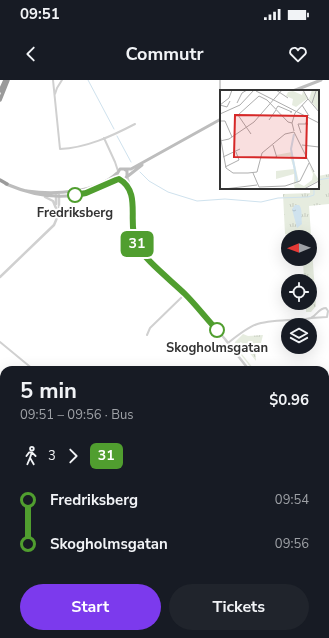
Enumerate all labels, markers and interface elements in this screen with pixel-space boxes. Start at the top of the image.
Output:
text: 09:51 [20,4,60,24]
text: Commutr [126,42,203,66]
icon: back [20,43,42,65]
icon: heart [287,43,309,65]
inset map [220,90,319,189]
marker: Fredriksberg [67,187,83,203]
place label: Fredriksberg [37,204,113,222]
north arrow [281,230,317,266]
map controls [281,230,317,354]
line badge: 31 [119,231,155,257]
text: 31 [129,234,145,253]
button: locate [281,274,317,310]
button: layers [281,318,317,354]
marker: Skogholmsgatan [209,322,225,338]
place label: Skogholmsgatan [166,339,268,357]
text: 5 min [20,376,77,406]
text: $0.96 [269,390,309,410]
text: 09:51 – 09:56 · Bus [20,406,134,424]
icon: walk [20,445,42,467]
icon: forward [62,445,84,467]
text: 31 [98,446,115,465]
text: 3 [48,447,56,465]
text: Fredriksberg [50,490,138,510]
text: 09:54 [275,491,309,509]
text: Skogholmsgatan [50,534,168,554]
text: 09:56 [275,535,309,553]
button: Start [20,584,161,630]
button: Tickets [169,584,309,630]

